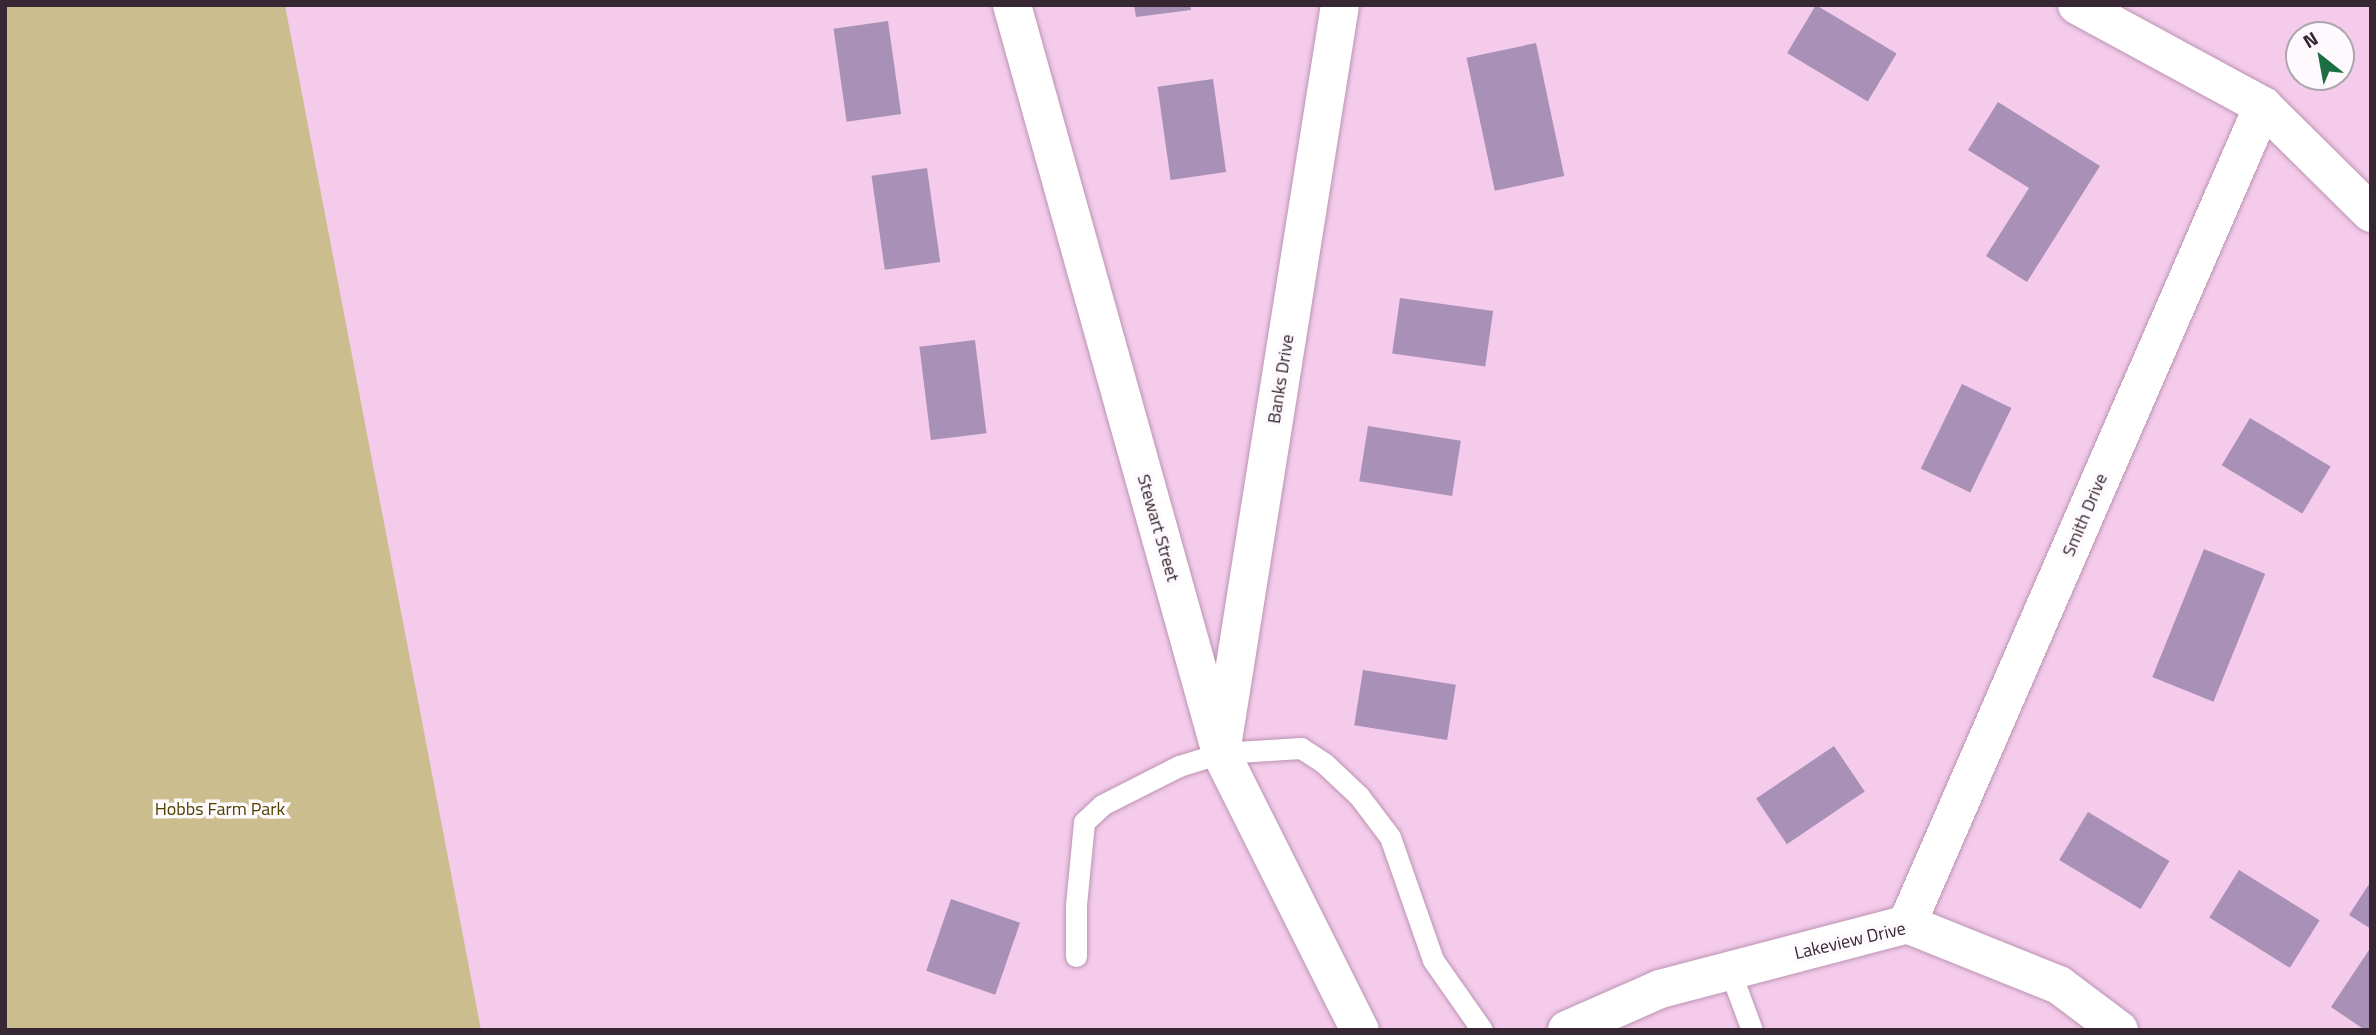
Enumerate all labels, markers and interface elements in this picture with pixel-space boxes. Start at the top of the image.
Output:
north arrow [2285,21,2355,91]
text: N [2297,23,2323,55]
street label: Banks Drive [1263,333,1299,425]
street label: Smith Drive [2058,470,2112,560]
street label: Stewart Street [1132,472,1184,584]
park label: Hobbs Farm Park [155,798,285,820]
street label: Lakeview Drive [1792,918,1908,964]

